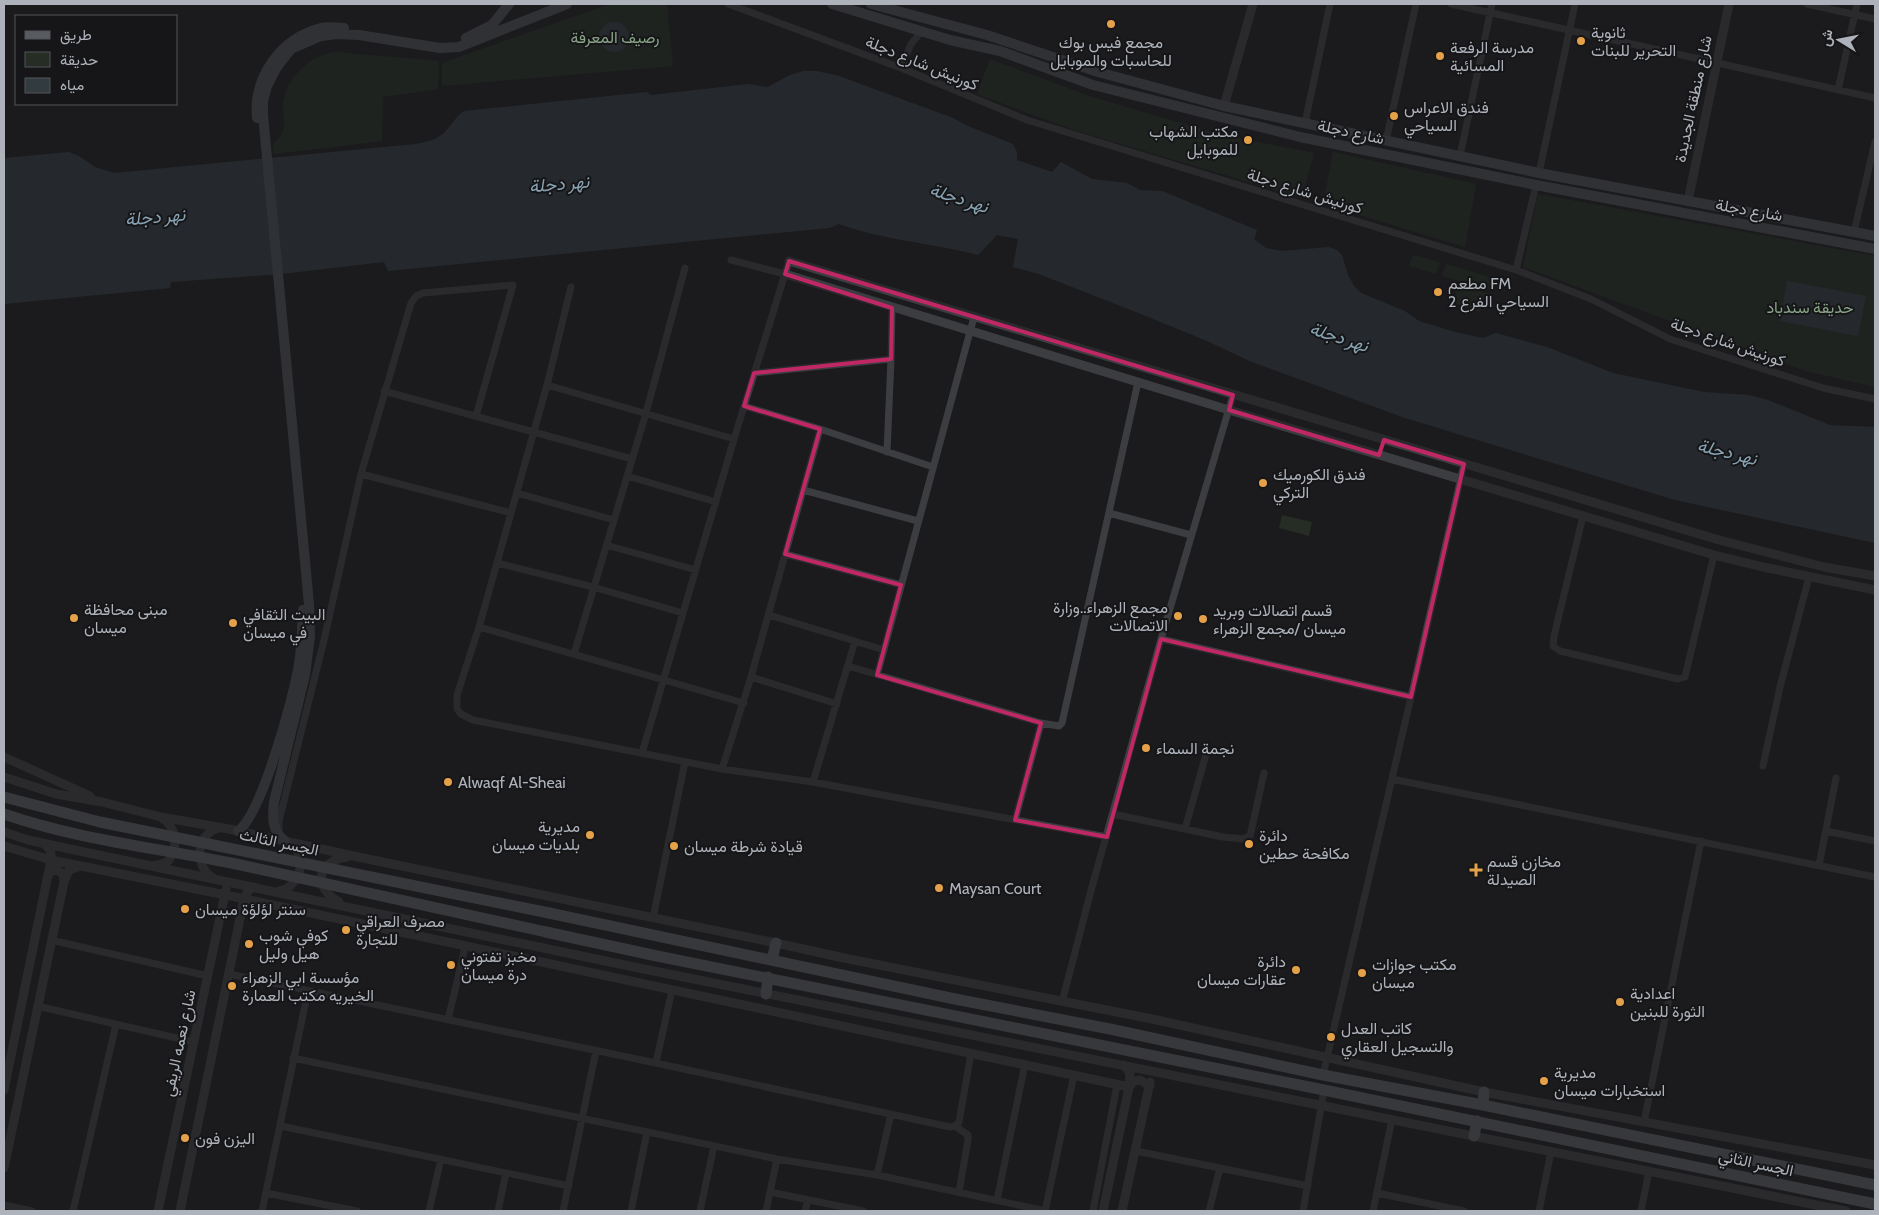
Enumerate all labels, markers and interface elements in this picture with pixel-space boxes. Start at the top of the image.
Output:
legend [15,15,178,105]
north arrow [1814,15,1864,65]
marker: مجمع فيس بوك للحاسبات والموبايل [1105,18,1117,30]
place label: ثانوية التحرير للبنات [1591,23,1676,61]
text: طريق [60,26,92,45]
park label: رصيف المعرفة [570,28,660,48]
text: ش [1816,28,1837,48]
street label: كورنيش شارع دجلة [862,32,981,96]
place label: مجمع فيس بوك للحاسبات والموبايل [1050,33,1172,71]
street label: شارع منطقة الجديدة [1670,34,1718,165]
marker: ثانوية التحرير للبنات [1575,35,1587,47]
place label: مدرسة الرفعة المسائية [1450,38,1534,75]
marker: مدرسة الرفعة المسائية [1434,50,1446,62]
text: حديقة [60,51,98,69]
text: مياه [60,76,84,94]
place label: فندق الاعراس السياحي [1404,98,1489,139]
marker: فندق الاعراس السياحي [1388,110,1400,122]
street label: شارع دجلة [1316,116,1386,150]
place label: مكتب الشهاب للموبايل [1149,122,1238,160]
marker: مكتب الشهاب للموبايل [1242,134,1254,146]
street label: كورنيش شارع دجلة [1244,164,1365,220]
water label: نهر دجلة [528,170,591,198]
water label: نهر دجلة [927,178,992,218]
street label: شارع دجلة [1714,195,1784,227]
water label: نهر دجلة [124,203,187,231]
place label: مطعم FM السياحي الفرع 2 [1448,274,1549,315]
marker: مطعم FM السياحي الفرع 2 [1432,286,1444,298]
park label: حديقة سندباد [1766,298,1854,317]
street label: كورنيش شارع دجلة [1668,313,1788,372]
water label: نهر دجلة [1307,317,1372,357]
water label: نهر دجلة [1695,434,1760,470]
place label: فندق الكورميك التركي [1273,465,1366,506]
marker: فندق الكورميك التركي [1257,477,1269,489]
place label: مجمع الزهراء..وزارة الاتصالات [1053,598,1168,635]
place label: مبنى محافظة ميسان [84,600,167,637]
place label: قسم اتصالات وبريد ميسان /مجمع الزهراء [1213,601,1346,640]
place label: البيت الثقافي في ميسان [243,605,325,646]
marker: مجمع الزهراء..وزارة الاتصالات [1172,610,1184,622]
marker: مبنى محافظة ميسان [68,612,80,624]
marker: قسم اتصالات وبريد ميسان /مجمع الزهراء [1197,613,1209,625]
marker: البيت الثقافي في ميسان [227,617,239,629]
place label: نجمة السماء [1156,739,1234,758]
marker: نجمة السماء [1140,742,1152,754]
place label: Alwaqf Al-Sheai [458,773,566,792]
marker: Alwaqf Al-Sheai [442,776,454,788]
place label: مديرية بلديات ميسان [492,817,580,854]
street label: الجسر الثالث [237,824,320,861]
place label: دائرة مكافحة حطين [1259,826,1349,864]
marker: مديرية بلديات ميسان [584,829,596,841]
place label: قيادة شرطة ميسان [684,837,803,857]
marker: دائرة مكافحة حطين [1243,838,1255,850]
marker: قيادة شرطة ميسان [668,840,680,852]
place label: مخازن قسم الصيدلة [1487,852,1561,889]
marker: مخازن قسم الصيدلة [1469,863,1483,877]
place label: Maysan Court [949,879,1042,898]
marker: Maysan Court [933,882,945,894]
place label: سنتر لؤلؤة ميسان [195,900,306,920]
marker: سنتر لؤلؤة ميسان [179,903,191,915]
place label: مصرف العراقي للتجارة [356,912,445,950]
marker: مصرف العراقي للتجارة [340,924,352,936]
place label: كوفي شوب هيل وليل [259,926,328,964]
marker: كوفي شوب هيل وليل [243,938,255,950]
place label: مخبز تفتوني درة ميسان [461,947,536,985]
place label: دائرة عقارات ميسان [1197,952,1286,990]
place label: مكتب جوازات ميسان [1372,955,1457,992]
marker: مخبز تفتوني درة ميسان [445,959,457,971]
marker: دائرة عقارات ميسان [1290,964,1302,976]
marker: مكتب جوازات ميسان [1356,967,1368,979]
place label: مؤسسة ابي الزهراء الخيريه مكتب العمارة [242,968,374,1006]
marker: مؤسسة ابي الزهراء الخيريه مكتب العمارة [226,980,238,992]
place label: اعدادية الثورة للبنين [1630,984,1705,1022]
street label: شارع نعمه الريفي [158,988,203,1099]
marker: اعدادية الثورة للبنين [1614,996,1626,1008]
place label: كاتب العدل والتسجيل العقاري [1341,1019,1454,1060]
marker: كاتب العدل والتسجيل العقاري [1325,1031,1337,1043]
place label: مديرية استخبارات ميسان [1554,1063,1665,1101]
marker: مديرية استخبارات ميسان [1538,1075,1550,1087]
place label: اليزن فون [195,1129,255,1149]
marker: اليزن فون [179,1132,191,1144]
street label: الجسر الثاني [1716,1146,1795,1184]

